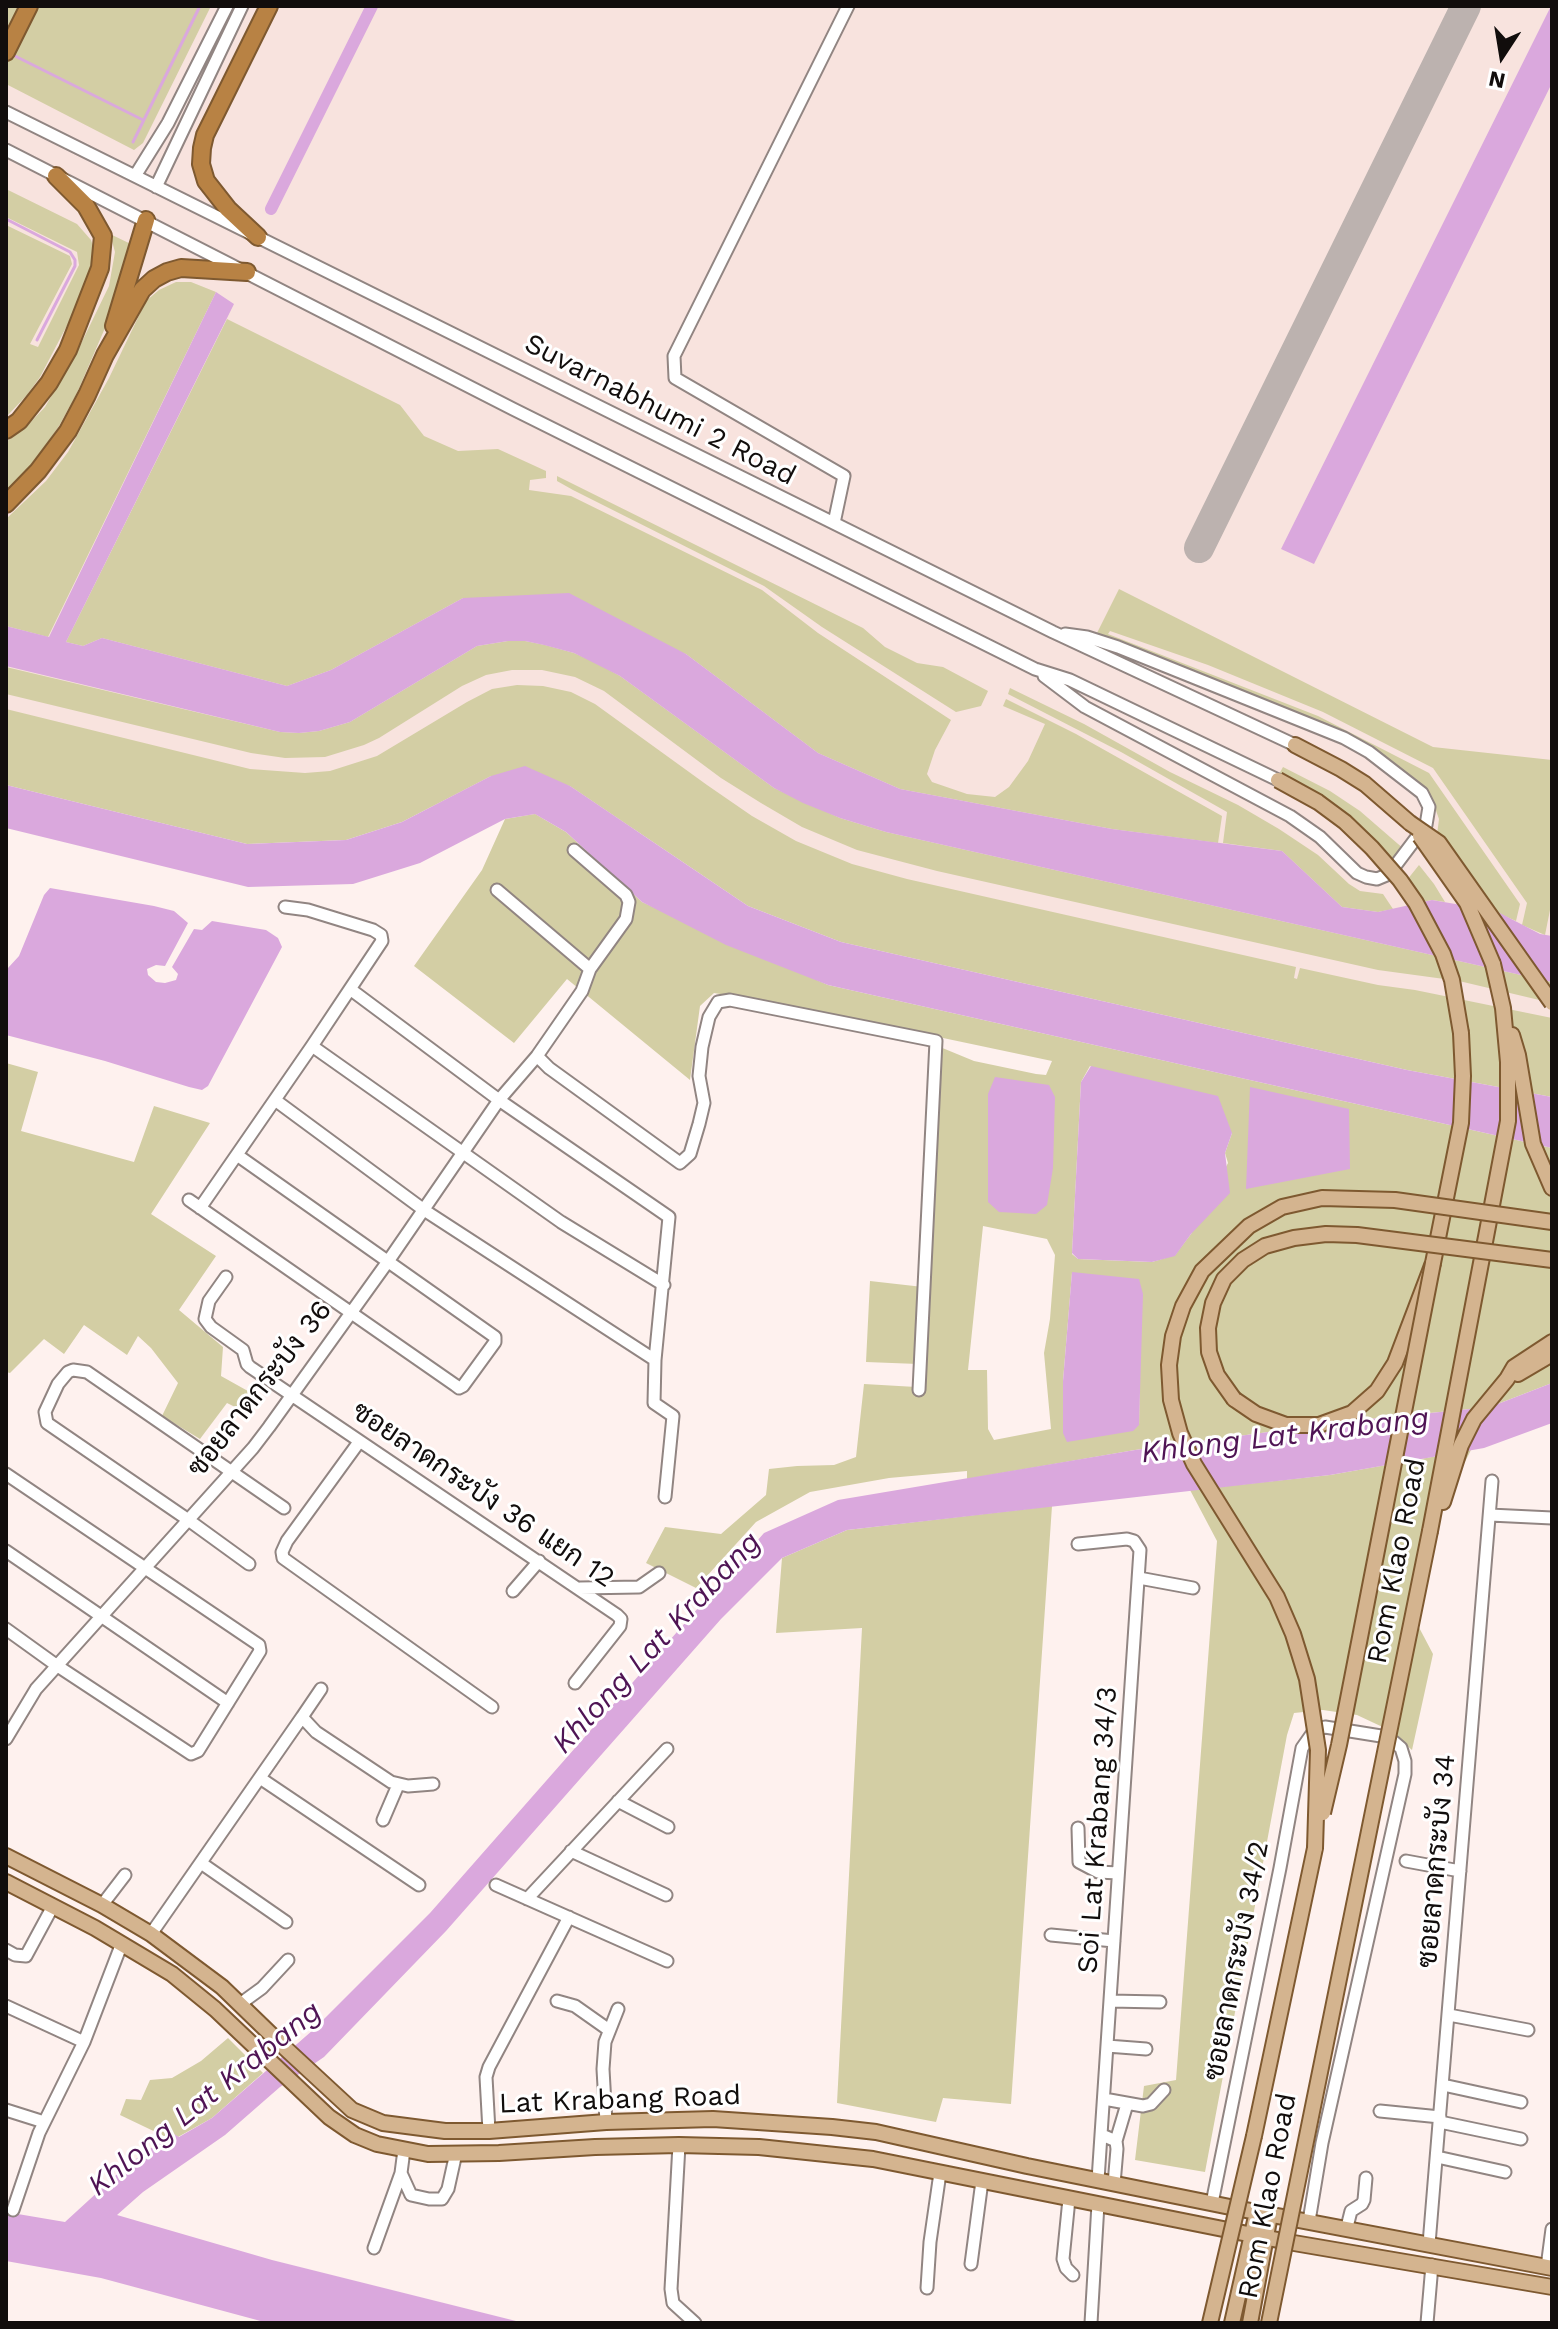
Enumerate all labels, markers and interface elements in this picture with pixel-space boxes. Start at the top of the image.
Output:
north arrow [1462,16,1542,96]
text: N [1486,66,1507,94]
street label: Suvarnabhumi 2 Road [519,327,801,493]
street label: ซอยลาดกระบัง 36 [181,1294,339,1484]
street label: ซอยลาดกระบัง 36 แยก 12 [345,1395,621,1595]
water label: Khlong Lat Krabang [1139,1400,1431,1472]
street label: Rom Klao Road [1361,1455,1433,1667]
water label: Khlong Lat Krabang [545,1525,769,1761]
street label: Soi Lat Krabang 34/3 [1071,1685,1125,1975]
street label: ซอยลาดกระบัง 34 [1411,1753,1463,1969]
street label: ซอยลาดกระบัง 34/2 [1197,1839,1277,2083]
water label: Khlong Lat Krabang [81,1994,329,2204]
street label: Lat Krabang Road [498,2079,742,2121]
street label: Rom Klao Road [1232,2090,1304,2302]

